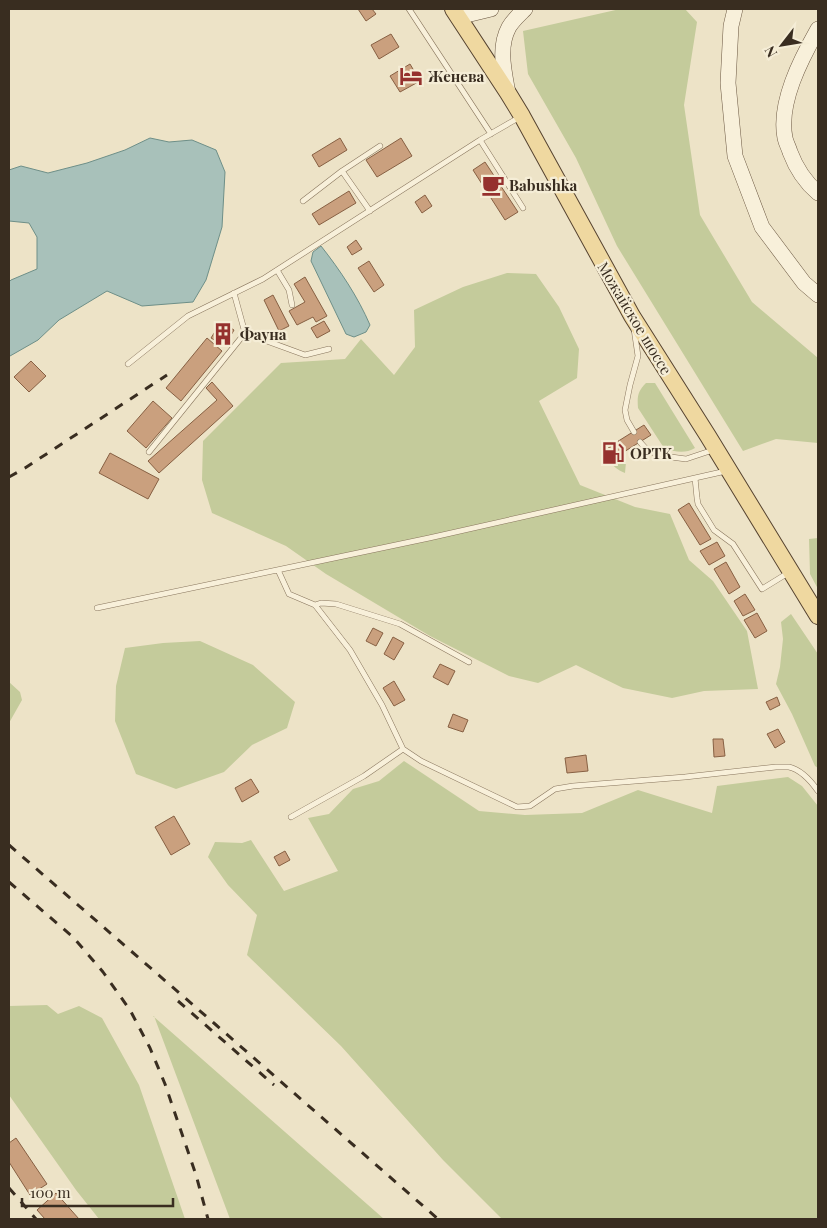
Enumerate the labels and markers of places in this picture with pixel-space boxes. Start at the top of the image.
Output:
hotel icon: Женева [398,63,424,89]
place label: Женева [427,66,485,86]
cafe icon: Babushka [480,172,506,198]
place label: Babushka [509,175,577,195]
building icon: Фауна [210,321,236,347]
place label: Фауна [240,324,287,344]
fuel station icon: ОРТК [600,440,626,466]
place label: ОРТК [630,443,672,463]

